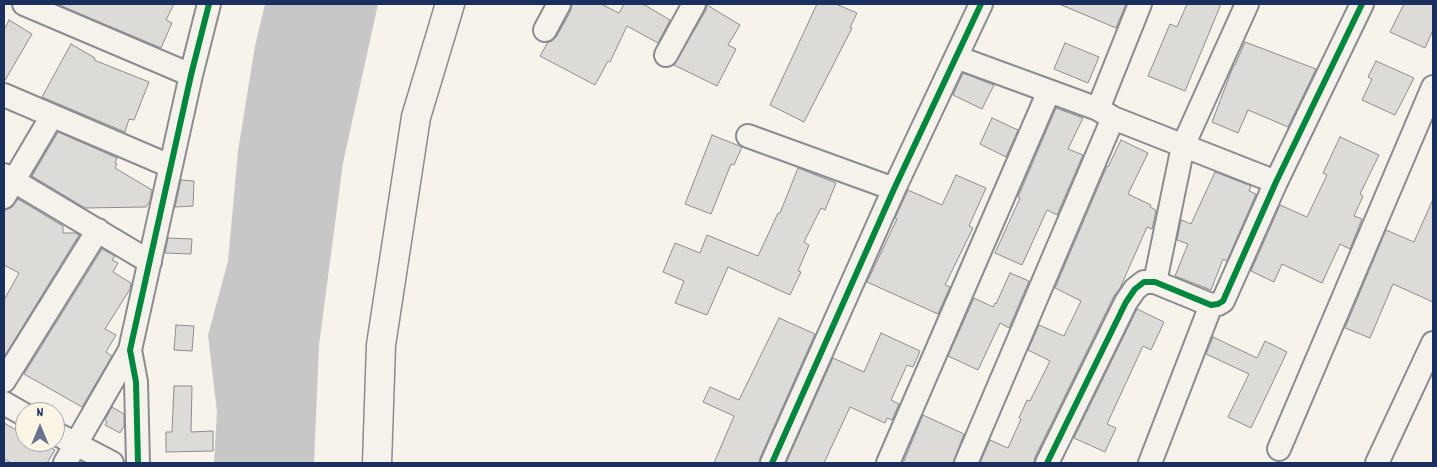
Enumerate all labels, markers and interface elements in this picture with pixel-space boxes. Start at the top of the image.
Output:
north arrow [15,402,65,452]
text: N [37,403,43,423]

